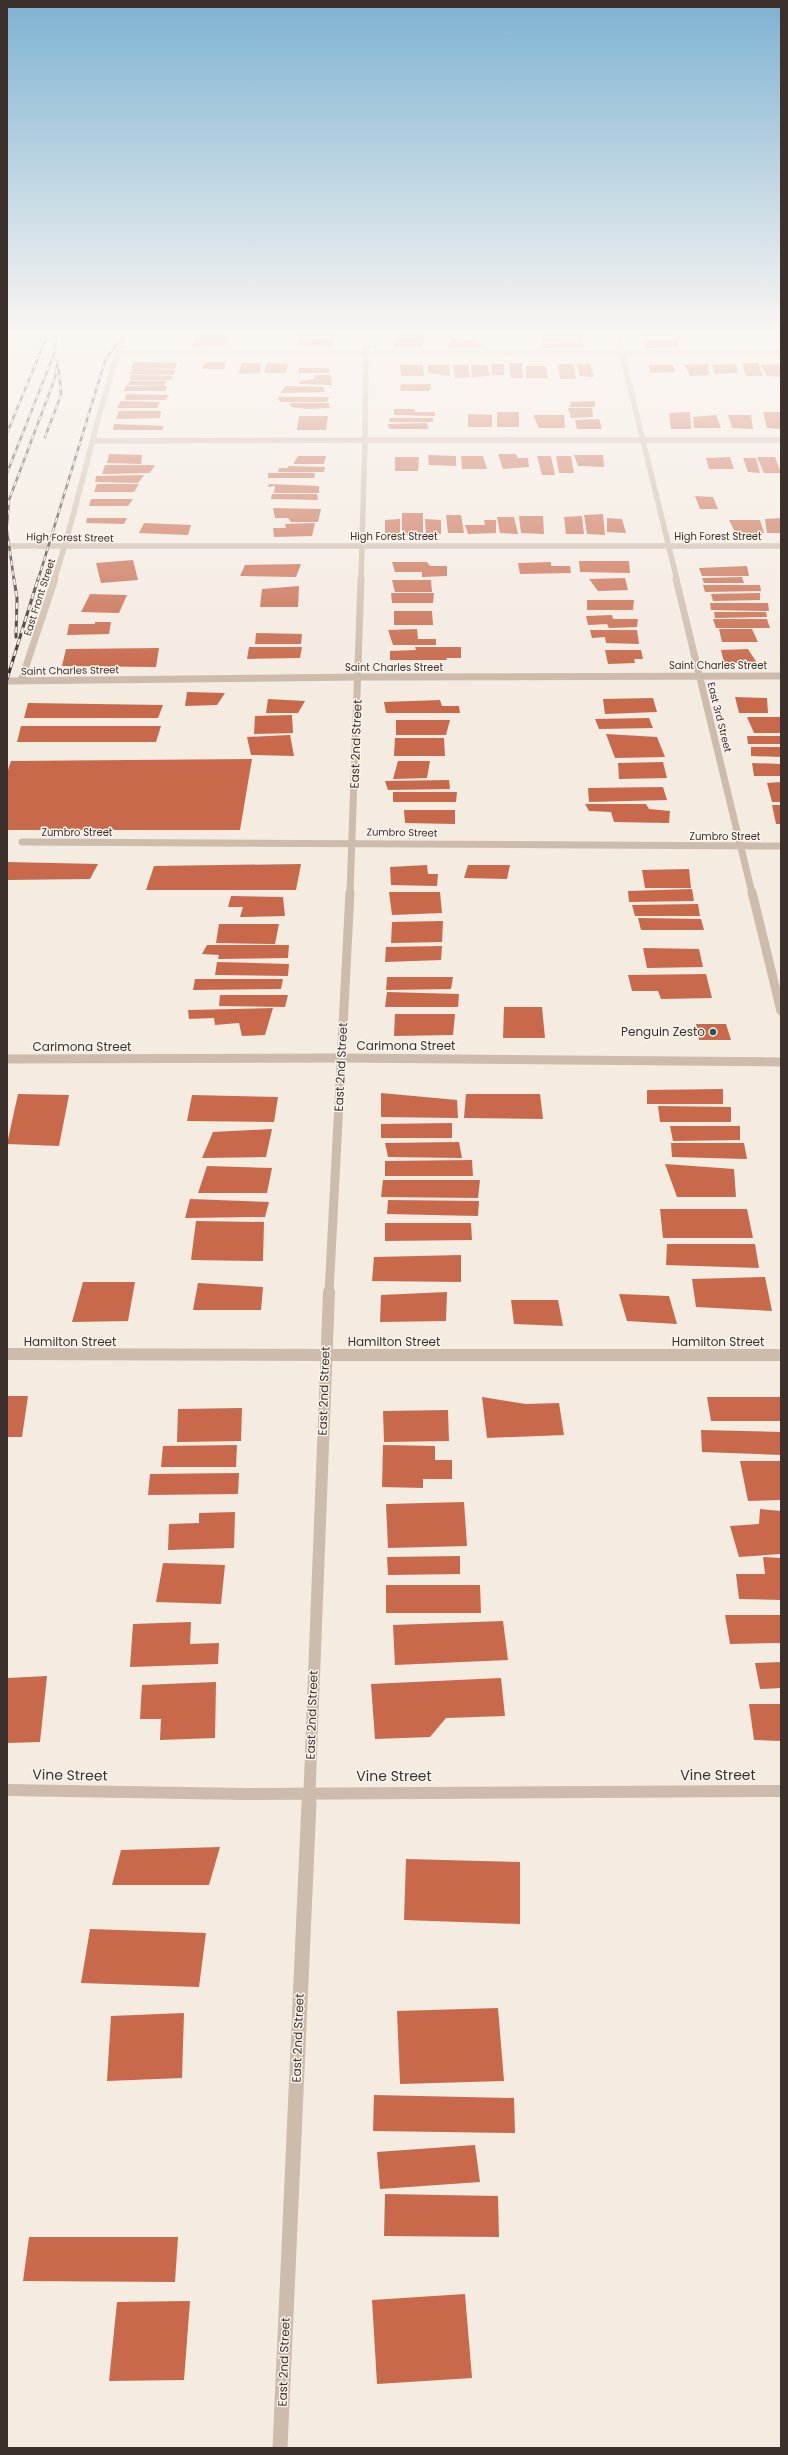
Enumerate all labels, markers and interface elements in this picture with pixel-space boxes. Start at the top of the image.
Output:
street label: High Forest Street [26,529,114,546]
street label: High Forest Street [350,529,438,544]
street label: High Forest Street [674,529,762,544]
street label: East Front Street [20,556,59,638]
street label: Saint Charles Street [669,658,767,673]
street label: Saint Charles Street [345,660,443,675]
street label: Saint Charles Street [21,662,120,679]
street label: East 3rd Street [704,680,736,754]
street label: East 2nd Street [345,699,366,789]
street label: Zumbro Street [366,824,438,841]
street label: Zumbro Street [42,825,113,840]
street label: Zumbro Street [690,829,761,844]
street label: East 2nd Street [330,1022,351,1112]
place label: Penguin Zesto [621,1023,705,1040]
marker: Penguin Zesto [708,1027,718,1037]
street label: Carimona Street [357,1037,455,1054]
street label: Carimona Street [33,1038,131,1055]
street label: Hamilton Street [24,1333,116,1350]
street label: Hamilton Street [348,1333,440,1350]
street label: Hamilton Street [672,1333,764,1350]
street label: East 2nd Street [313,1346,334,1436]
street label: East 2nd Street [301,1670,322,1760]
street label: Vine Street [32,1764,108,1786]
street label: Vine Street [680,1765,756,1785]
street label: Vine Street [356,1766,432,1786]
street label: East 2nd Street [287,1993,308,2083]
street label: East 2nd Street [273,2317,294,2407]

